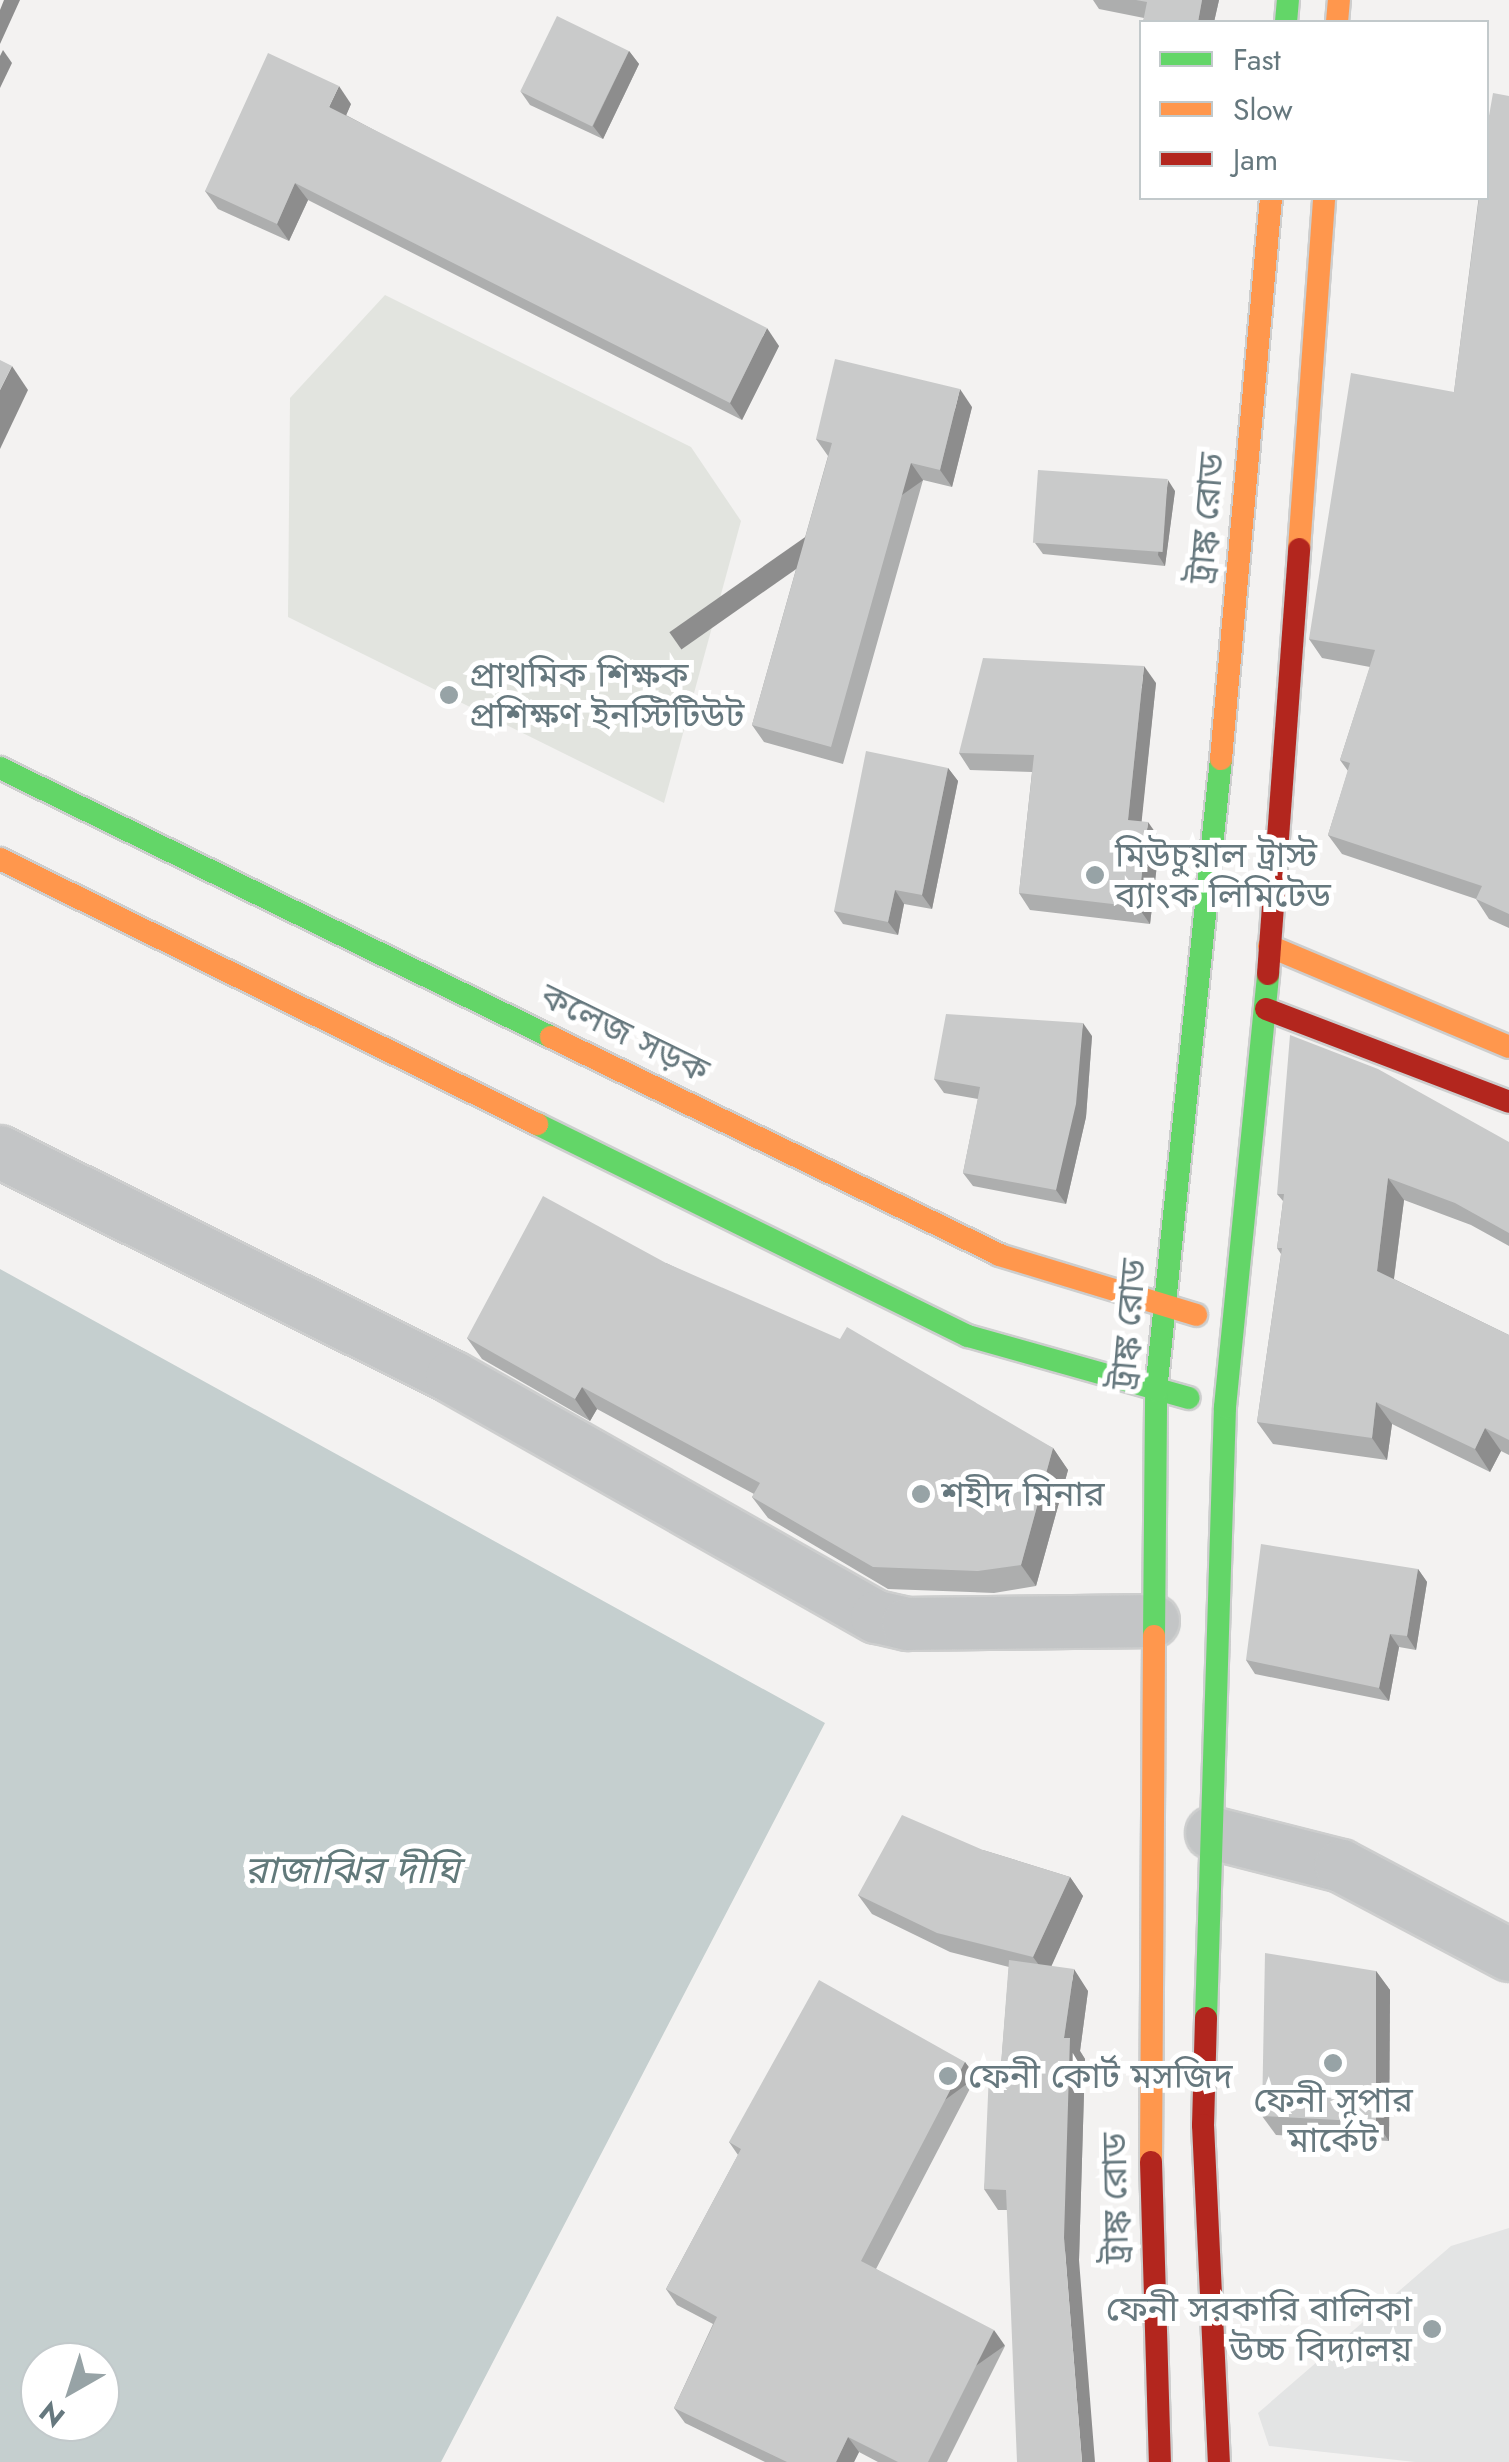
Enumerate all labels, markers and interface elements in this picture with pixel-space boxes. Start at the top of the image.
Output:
legend [1139,20,1489,200]
text: Fast [1233,38,1281,81]
text: Slow [1233,88,1293,131]
text: Jam [1233,138,1278,181]
street label: ট্রাঙ্ক রোড [1179,451,1233,585]
place label: প্রাথমিক শিক্ষক প্রশিক্ষণ ইনস্টিটিউট [469,654,744,736]
marker: প্রাথমিক শিক্ষক প্রশিক্ষণ ইনস্টিটিউট [438,684,460,706]
place label: মিউচুয়াল ট্রাস্ট ব্যাংক লিমিটেড [1115,834,1331,916]
marker: মিউচুয়াল ট্রাস্ট ব্যাংক লিমিটেড [1084,864,1106,886]
street label: কলেজ সড়ক [534,974,716,1092]
street label: ট্রাঙ্ক রোড [1101,1257,1155,1391]
place label: শহীদ মিনার [941,1473,1105,1515]
marker: শহীদ মিনার [910,1483,932,1505]
water label: রাজাঝির দীঘি [245,1847,459,1893]
marker: ফেনী সুপার মার্কেট [1322,2052,1344,2074]
place label: ফেনী কোর্ট মসজিদ [968,2055,1233,2097]
marker: ফেনী কোর্ট মসজিদ [937,2065,959,2087]
place label: ফেনী সুপার মার্কেট [1253,2079,1413,2161]
street label: ট্রাঙ্ক রোড [1093,2132,1137,2264]
place label: ফেনী সরকারি বালিকা উচ্চ বিদ্যালয় [1106,2288,1412,2370]
marker: ফেনী সরকারি বালিকা উচ্চ বিদ্যালয় [1421,2318,1443,2340]
north arrow [20,2342,120,2442]
text: N [31,2391,74,2437]

